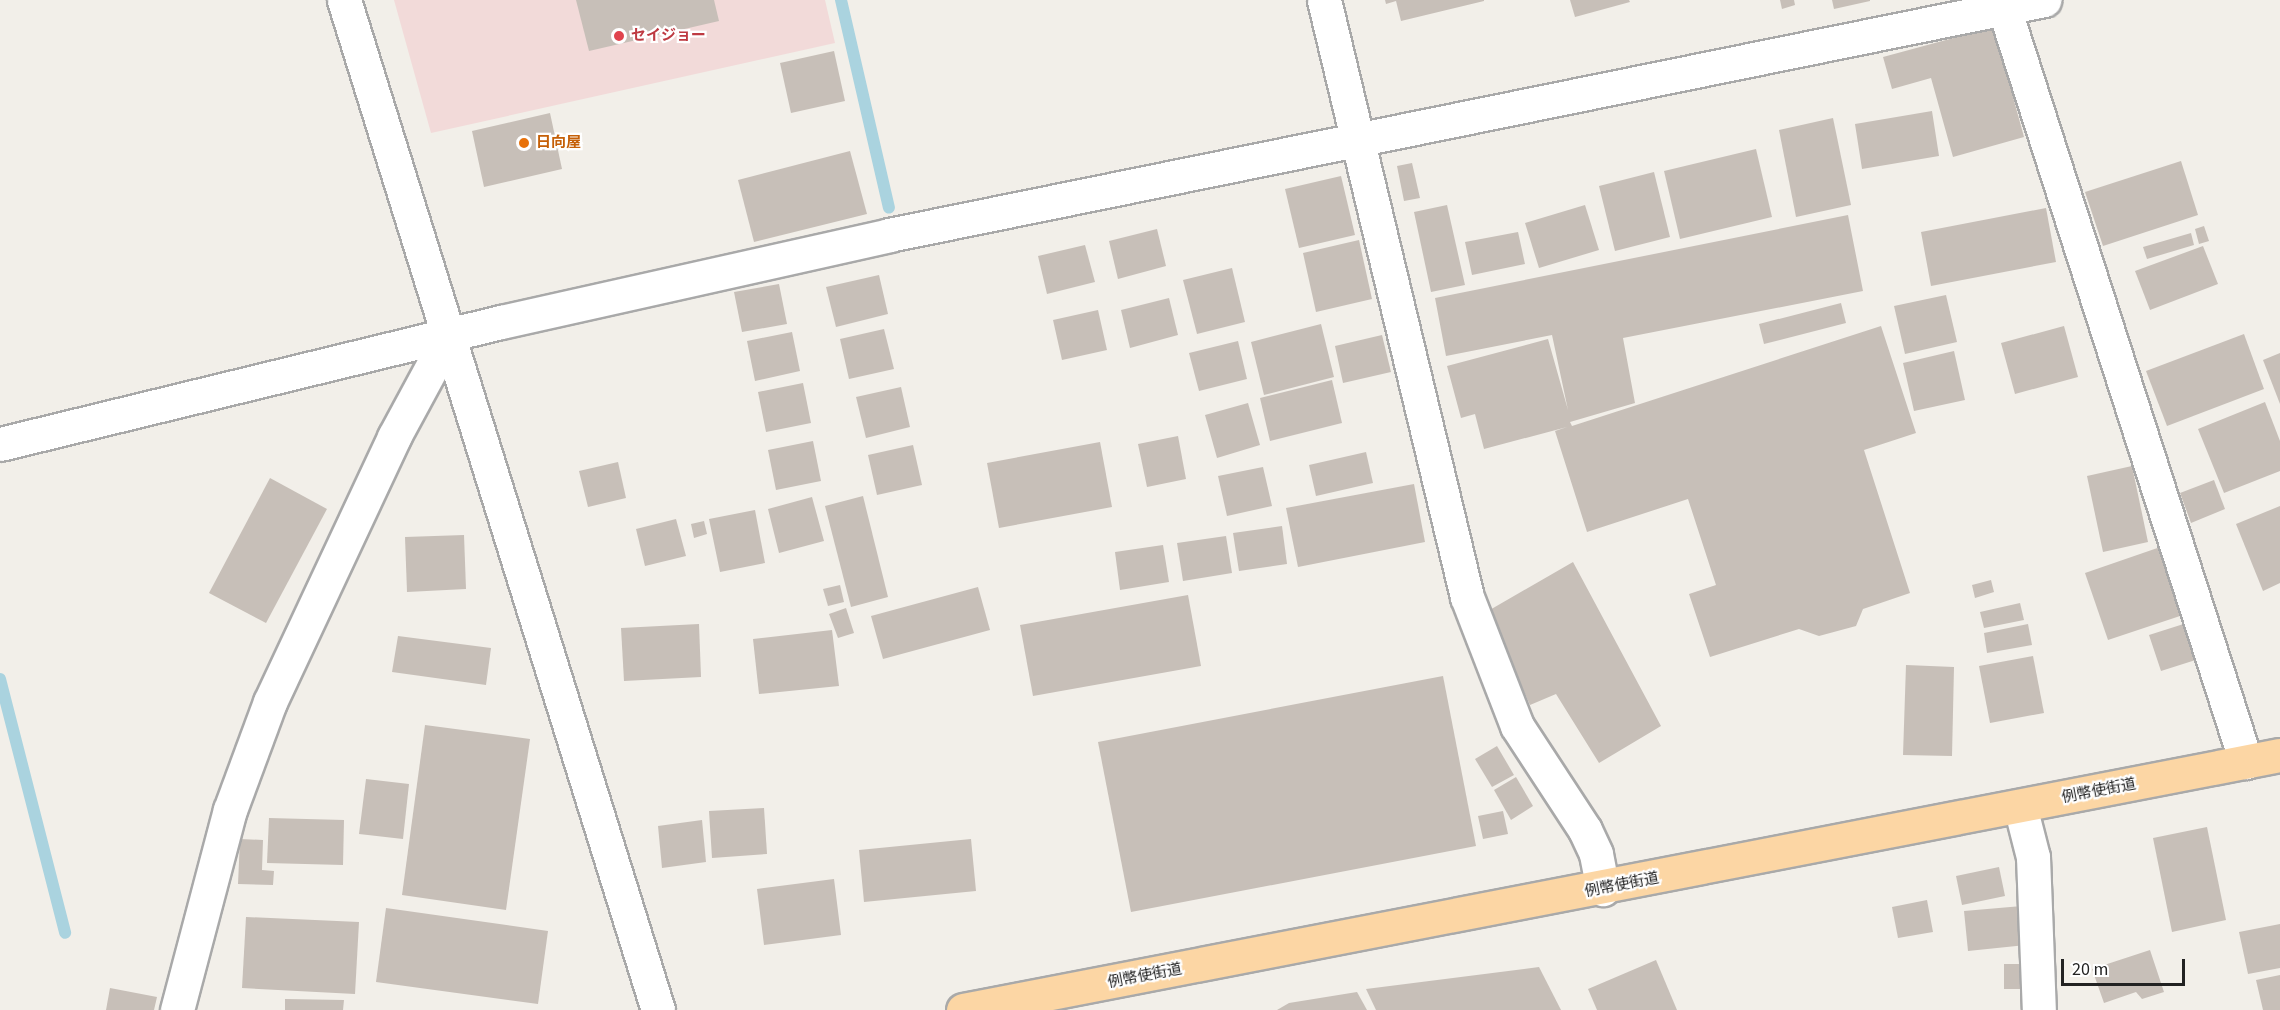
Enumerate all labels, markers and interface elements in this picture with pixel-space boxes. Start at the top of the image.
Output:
place label: セイジョー [631,27,706,45]
marker: セイジョー [612,29,626,43]
place label: 日向屋 [536,134,581,152]
marker: 日向屋 [517,136,531,150]
street label: 例幣使街道 [2060,775,2138,807]
street label: 例幣使街道 [1583,869,1661,901]
scale bar [2064,947,2188,985]
text: 20 m [2072,957,2108,982]
street label: 例幣使街道 [1106,960,1184,992]

